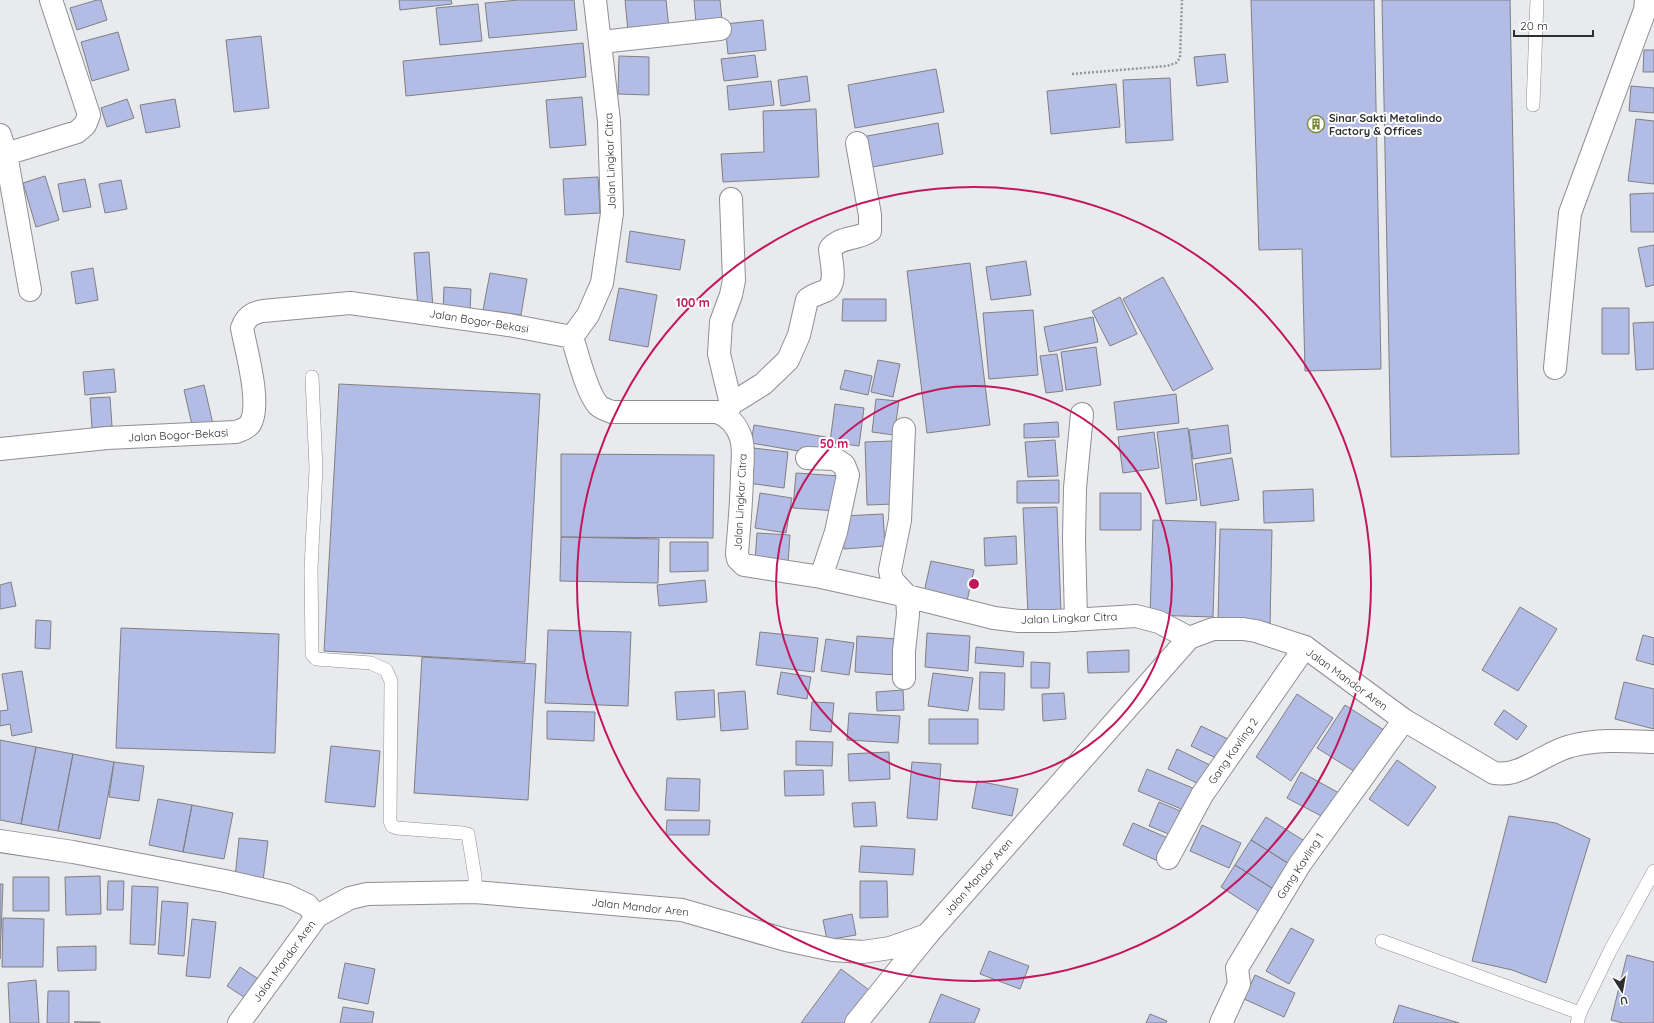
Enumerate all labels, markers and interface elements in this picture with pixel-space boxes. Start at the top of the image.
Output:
scale bar [1514,12,1593,38]
text: 20 m [1520,18,1548,33]
place label: Sinar Sakti Metalindo Factory & Offices [1329,111,1442,138]
street label: Jalan Lingkar Citra [601,112,619,210]
building icon: Sinar Sakti Metalindo Factory & Offices [1306,114,1326,134]
text: 100 m [676,295,710,310]
street label: Jalan Bogor-Bekasi [428,306,530,336]
street label: Jalan Bogor-Bekasi [127,425,229,445]
text: 50 m [820,436,848,451]
street label: Jalan Lingkar Citra [730,453,750,551]
centre of rings [967,577,981,591]
street label: Jalan Lingkar Citra [1020,609,1118,627]
street label: Jalan Mandor Aren [1303,645,1391,713]
street label: Gang Kavling 2 [1205,715,1261,787]
street label: Gang Kavling 1 [1274,830,1326,902]
street label: Jalan Mandor Aren [941,835,1015,919]
street label: Jalan Mandor Aren [591,895,689,919]
street label: Jalan Mandor Aren [250,917,318,1005]
north arrow [1602,971,1642,1011]
text: U [1619,993,1629,1008]

